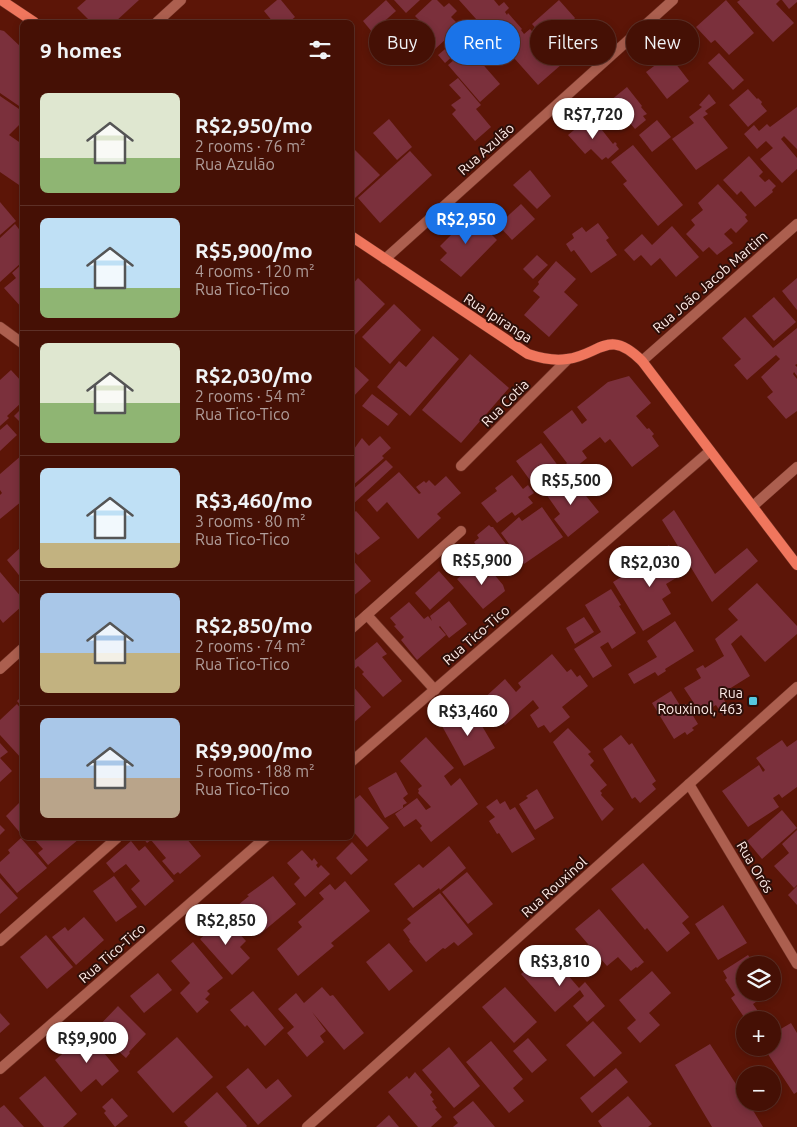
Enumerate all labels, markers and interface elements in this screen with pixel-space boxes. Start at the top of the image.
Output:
chip: Buy [369,20,435,65]
chip: Rent [445,20,520,65]
chip: Filters [530,20,616,65]
chip: New [626,20,699,65]
icon: filters [306,36,334,64]
text: 9 homes [40,38,122,62]
pin: R$7,720 [547,98,639,140]
text: R$7,720 [563,105,623,123]
icon: home [80,113,140,173]
text: R$2,950/mo [195,113,313,137]
street label: Rua Azulão [455,120,517,178]
text: 2 rooms · 76 m² [195,137,306,155]
text: Rua Azulão [195,155,275,173]
pin: R$2,950 [420,202,512,245]
text: R$2,950 [436,210,496,228]
street label: Rua João Jacob Martim [649,228,771,336]
icon: home [80,238,140,298]
text: R$5,900/mo [195,238,313,262]
text: 4 rooms · 120 m² [195,262,315,280]
text: Rua Tico-Tico [195,280,290,298]
street label: Rua Ipiranga [461,290,535,346]
icon: home [80,363,140,423]
text: R$2,030/mo [195,363,313,387]
street label: Rua Cotia [478,376,532,430]
text: 2 rooms · 54 m² [195,387,306,405]
text: Rua Tico-Tico [195,405,290,423]
pin: R$5,500 [525,464,617,506]
text: R$5,500 [541,471,601,489]
icon: home [80,488,140,548]
text: R$3,460/mo [195,488,313,512]
text: 3 rooms · 80 m² [195,512,306,530]
text: Rua Tico-Tico [195,530,290,548]
pin: R$5,900 [436,544,528,586]
pin: R$2,030 [604,546,696,588]
text: R$5,900 [452,551,512,569]
text: R$2,030 [620,553,680,571]
street label: Rua Tico-Tico [439,602,513,668]
icon: home [80,613,140,673]
text: R$2,850/mo [195,613,313,637]
text: 2 rooms · 74 m² [195,637,306,655]
text: Rua Tico-Tico [195,655,290,673]
place label: Rua Rouxinol, 463 [657,685,743,717]
pin: R$3,460 [422,694,514,737]
marker: Rua Rouxinol, 463 [747,695,759,707]
text: R$3,460 [438,702,498,720]
icon: home [80,738,140,798]
text: R$9,900/mo [195,738,313,762]
text: 5 rooms · 188 m² [195,762,315,780]
text: Rua Tico-Tico [195,780,290,798]
street label: Rua Orós [733,838,777,896]
street label: Rua Rouxinol [518,853,590,920]
pin: R$2,850 [180,904,272,946]
text: R$2,850 [196,911,256,929]
street label: Rua Tico-Tico [75,920,149,986]
pin: R$3,810 [514,944,606,987]
text: R$3,810 [530,952,590,970]
map controls [736,956,781,1111]
button: layers [736,956,781,1001]
button: + [736,1011,781,1056]
pin: R$9,900 [41,1022,133,1064]
text: R$9,900 [57,1029,117,1047]
button: − [736,1066,781,1111]

